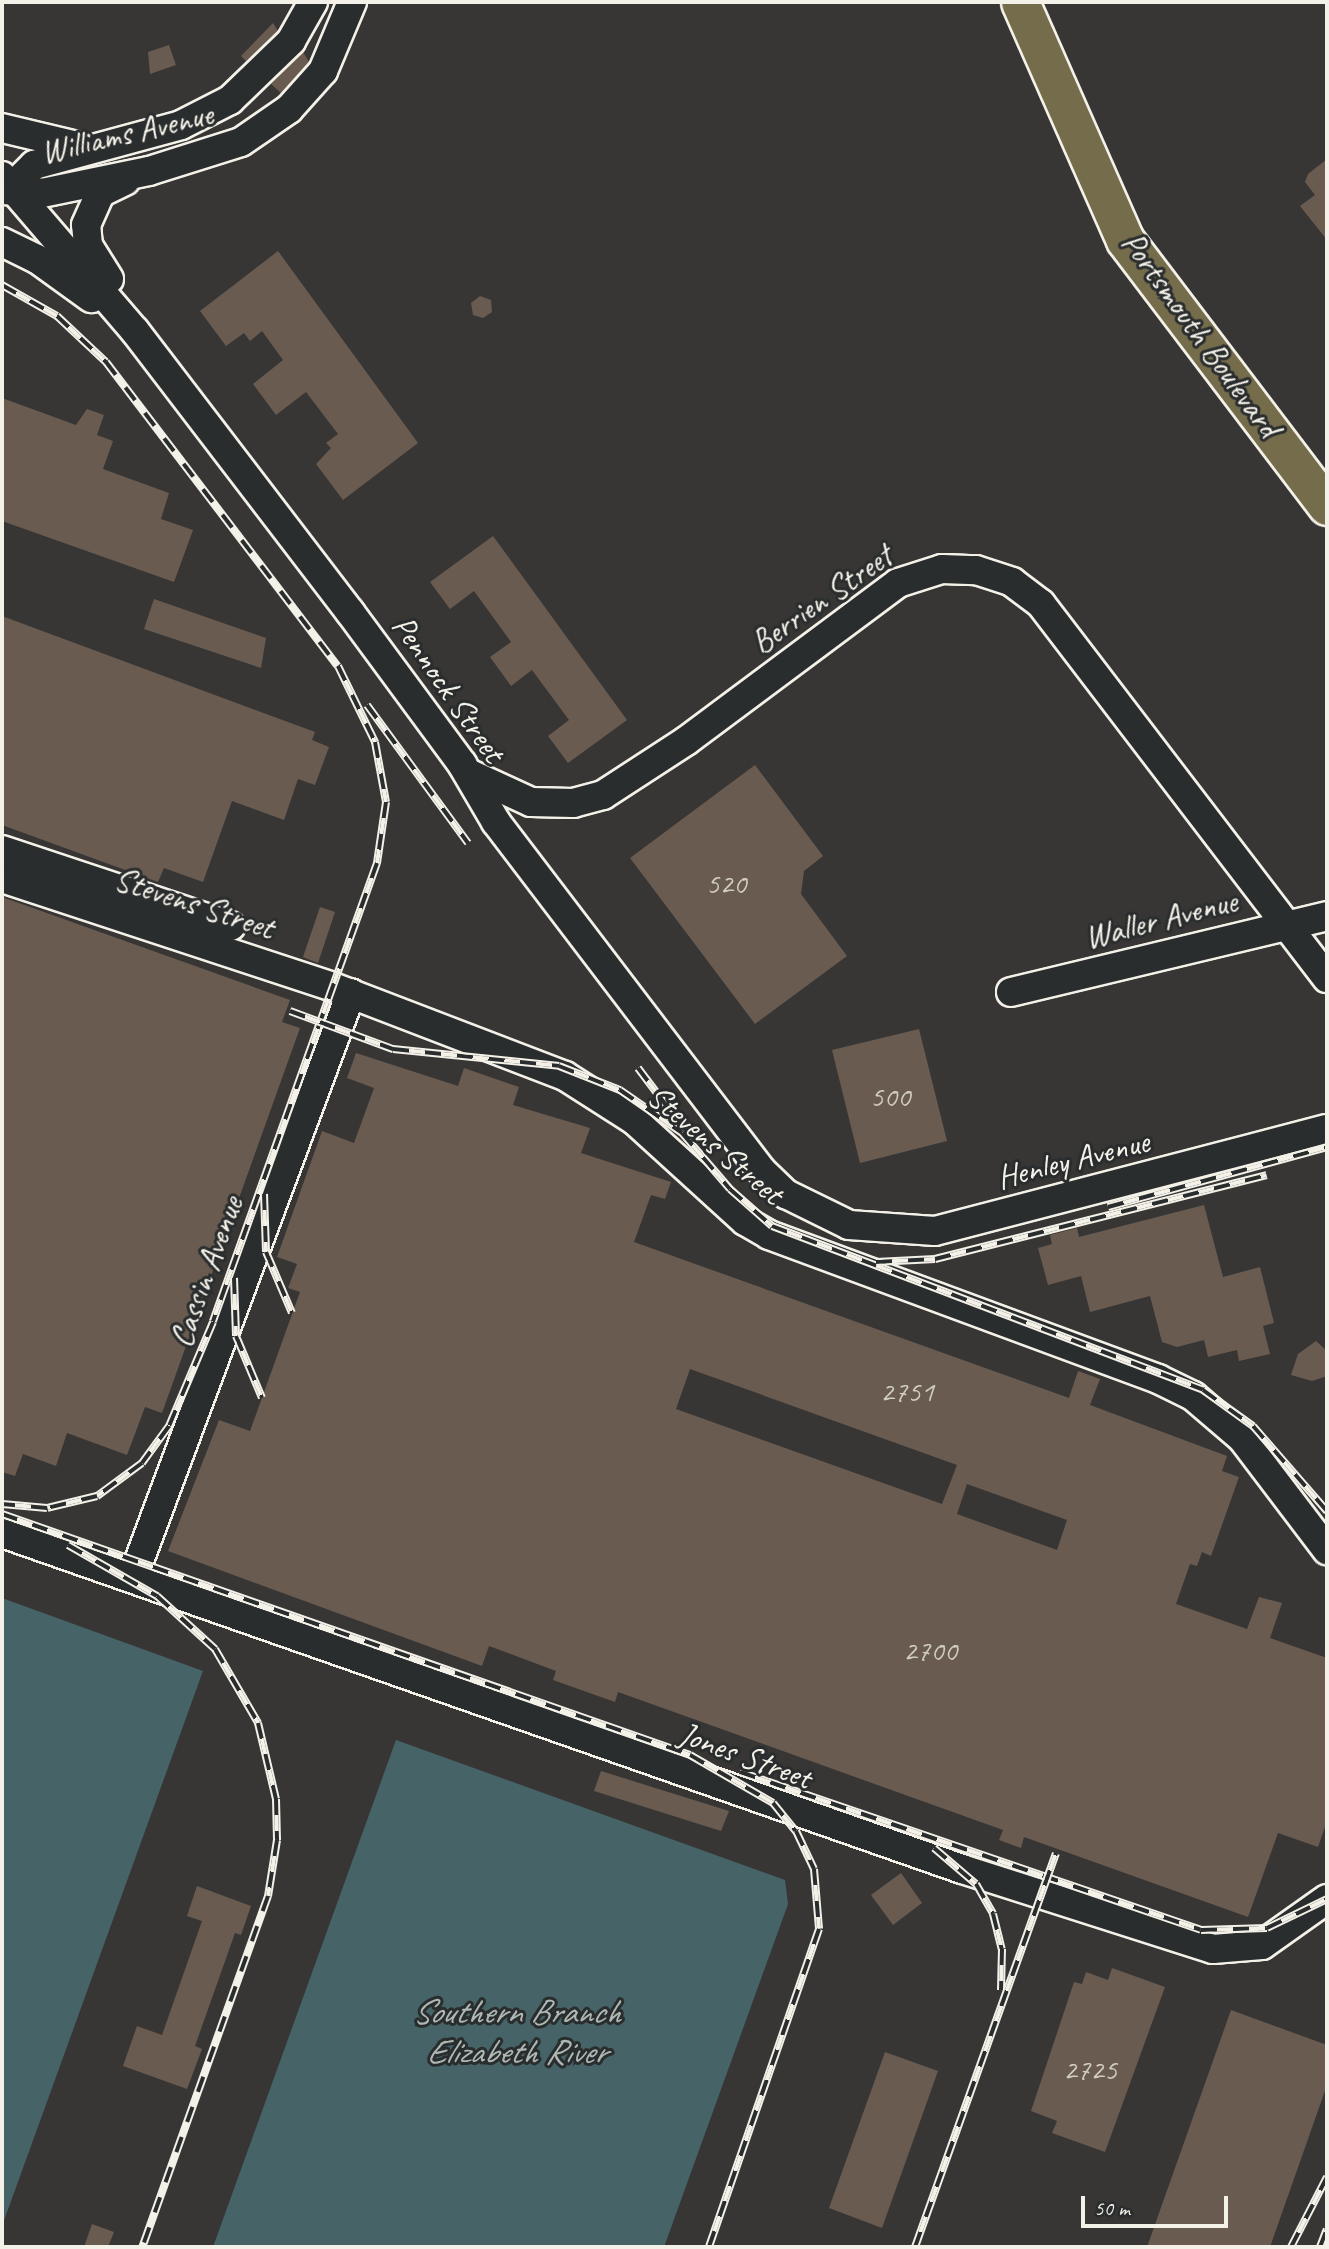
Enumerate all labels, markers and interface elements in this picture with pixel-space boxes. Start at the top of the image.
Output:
street label: Williams Avenue [37,95,217,173]
street label: Portsmouth Boulevard [1112,225,1288,445]
street label: Berrien Street [744,537,900,663]
street label: Pennock Street [383,608,513,770]
street label: Stevens Street [109,860,279,948]
house number: 520 [706,865,746,901]
street label: Waller Avenue [1081,882,1241,958]
street label: Stevens Street [639,1076,791,1214]
house number: 500 [870,1078,910,1114]
street label: Henley Avenue [993,1122,1153,1198]
street label: Cassin Avenue [161,1191,253,1353]
house number: 2751 [880,1373,934,1409]
house number: 2700 [903,1632,957,1668]
street label: Jones Street [673,1714,817,1798]
water label: Southern Branch Elizabeth River [412,1991,620,2073]
house number: 2725 [1063,2051,1117,2087]
scale bar [1084,2182,1231,2226]
text: 50 m [1094,2195,1130,2221]

